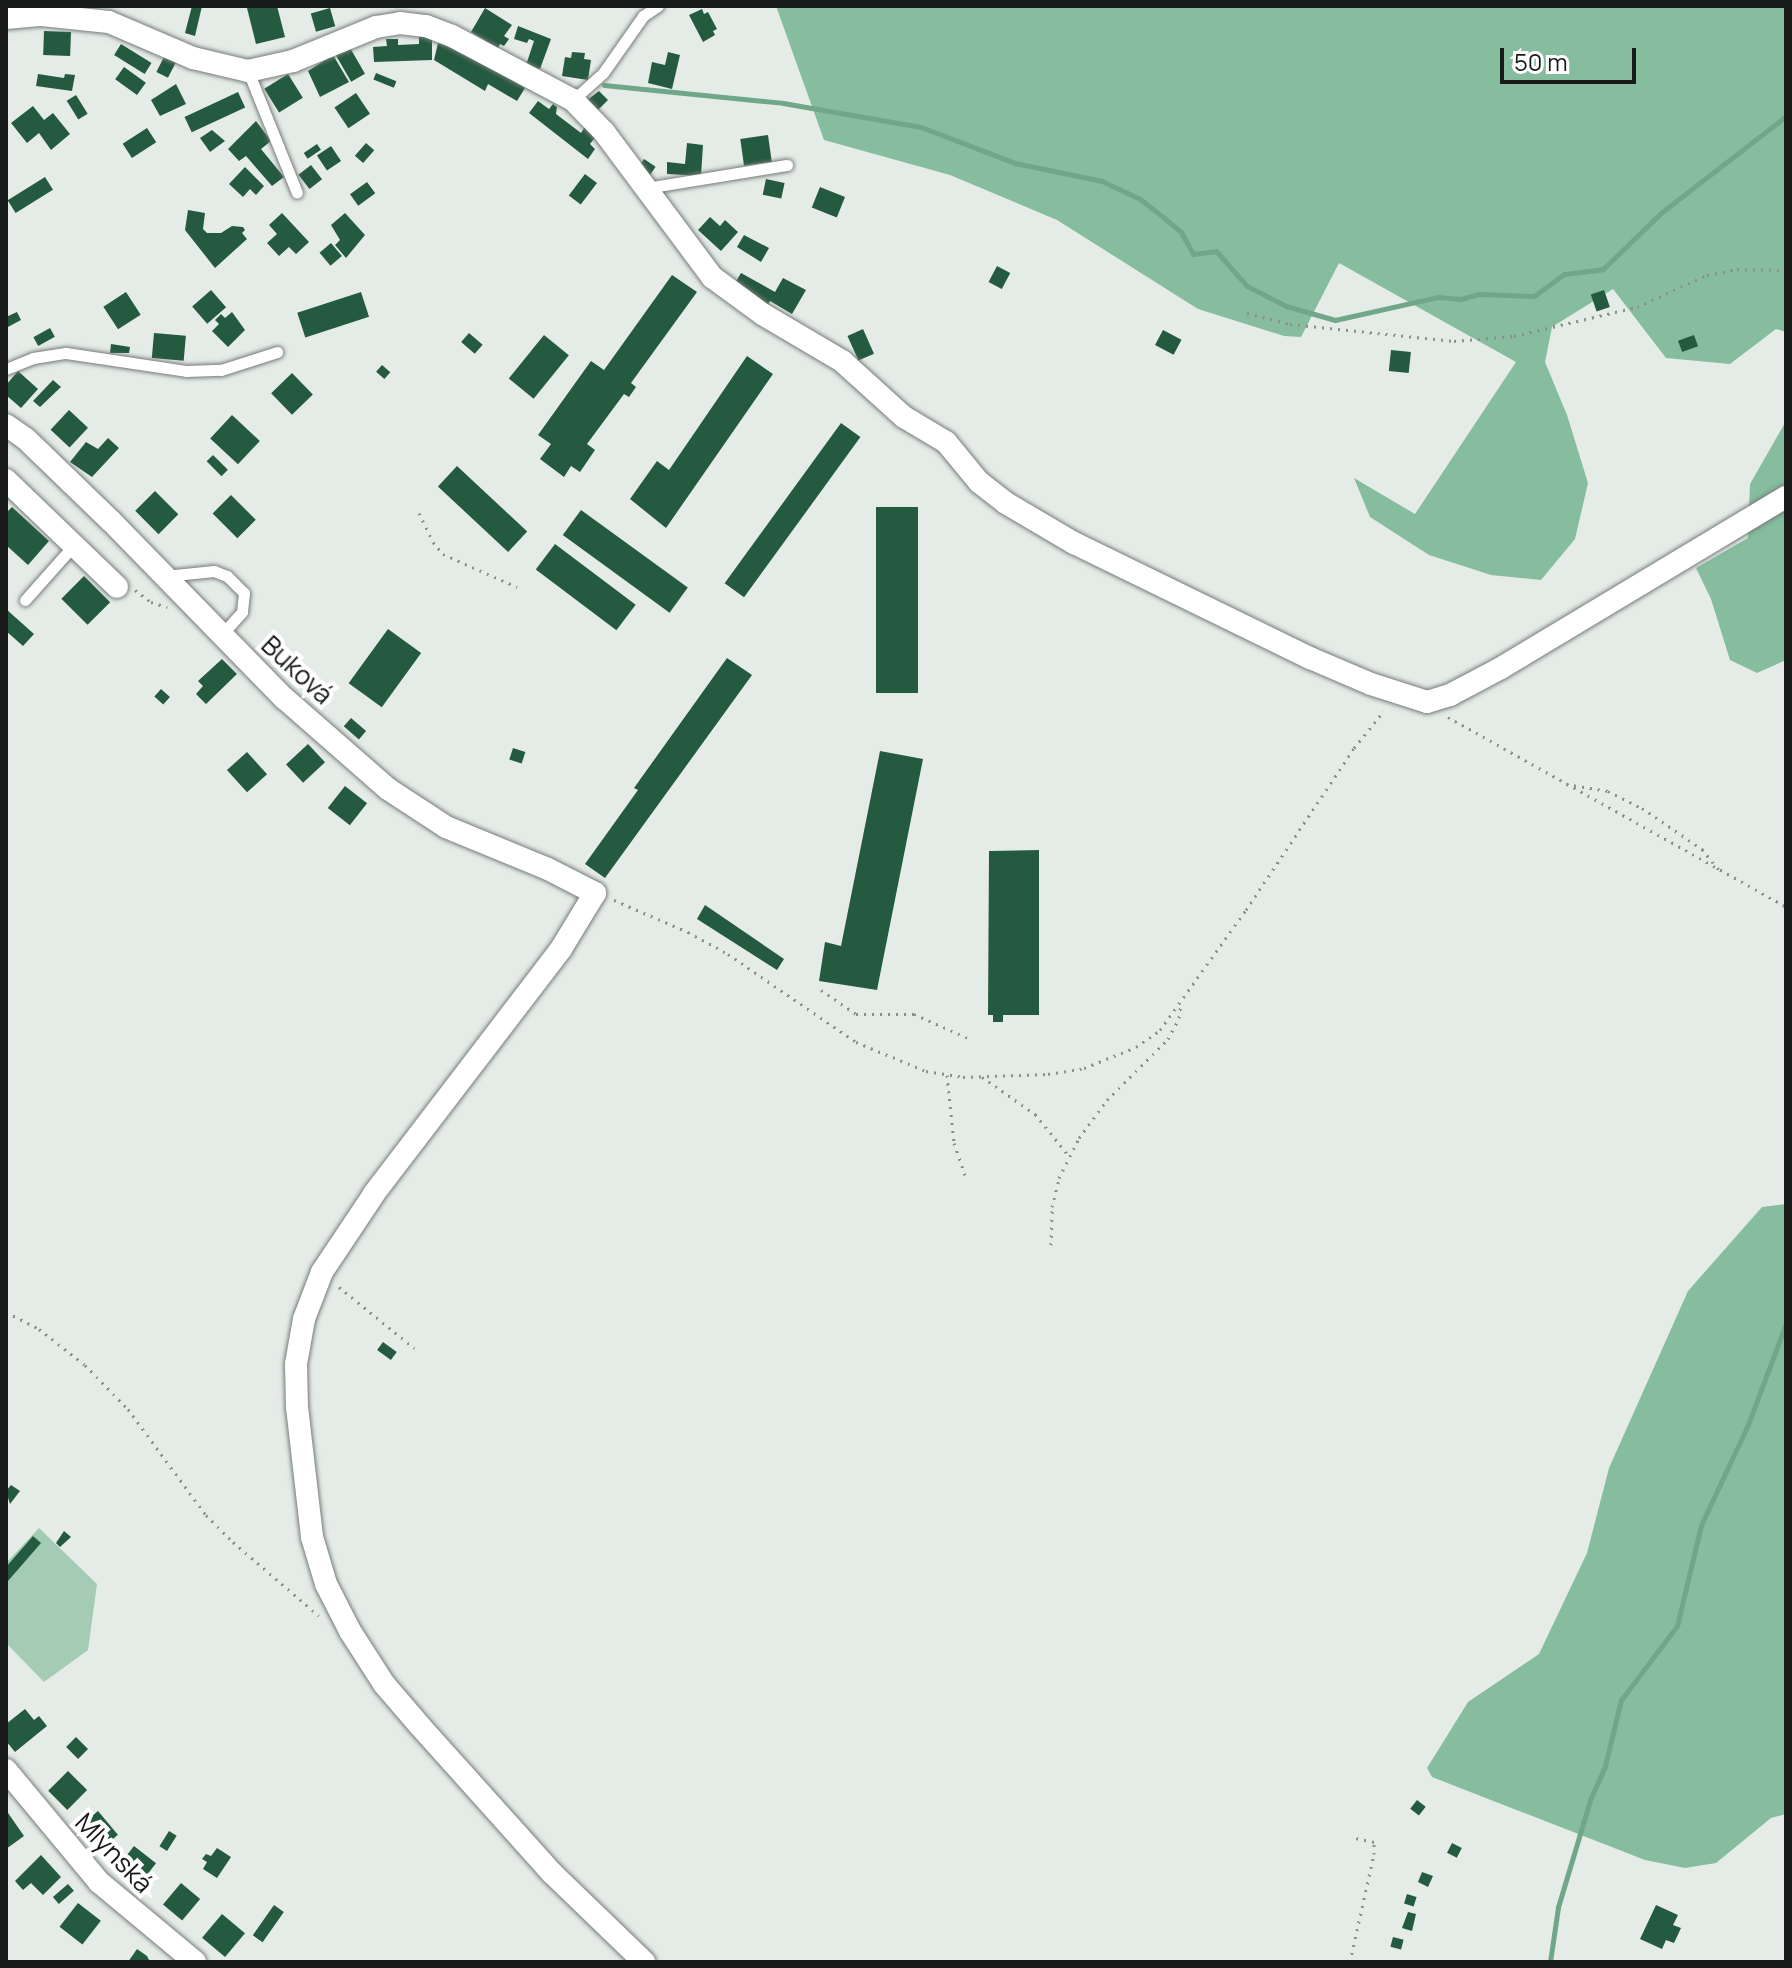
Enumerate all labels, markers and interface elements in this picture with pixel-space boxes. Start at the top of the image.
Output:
scale bar [1504,32,1640,82]
text: 50 m [1514,45,1568,78]
street label: Buková [255,629,339,711]
street label: Mlynská [69,1807,159,1899]

